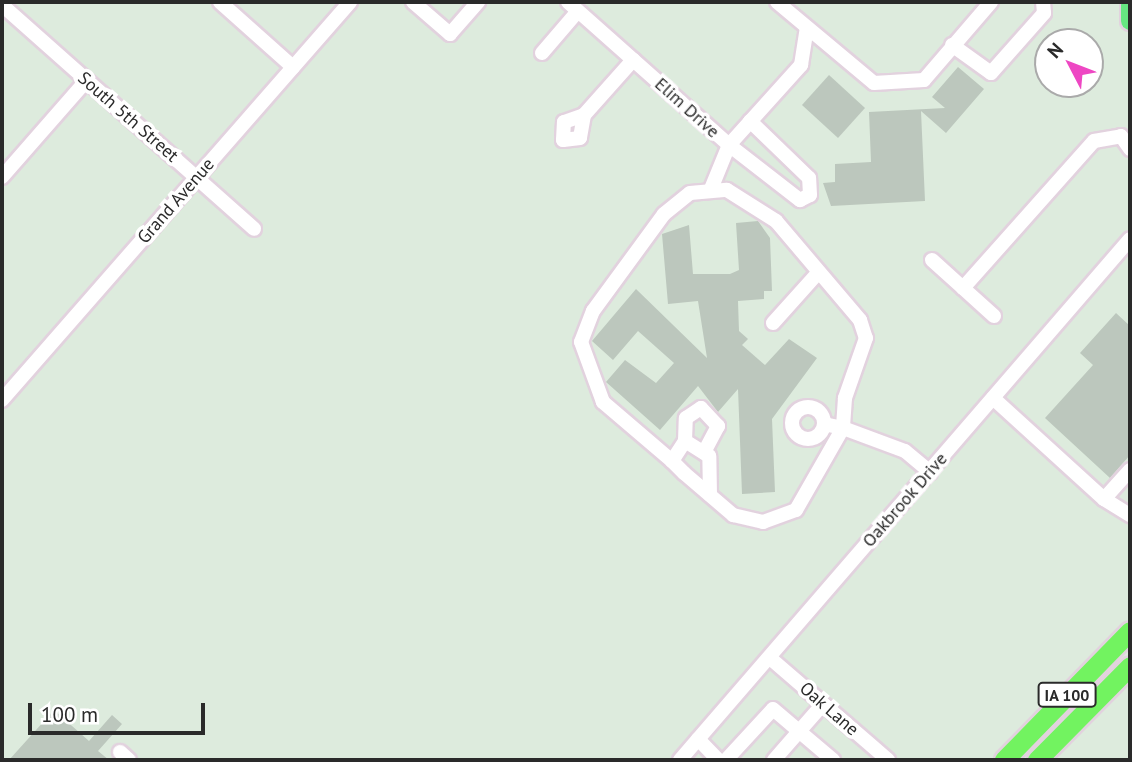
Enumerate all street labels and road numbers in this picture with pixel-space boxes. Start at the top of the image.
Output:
street label: South 5th Street [73,67,183,167]
street label: Elim Drive [650,73,724,143]
street label: Grand Avenue [133,154,219,248]
street label: Oakbrook Drive [858,448,952,552]
street label: Oak Lane [795,677,863,741]
road number: IA 100 [1036,682,1098,708]

